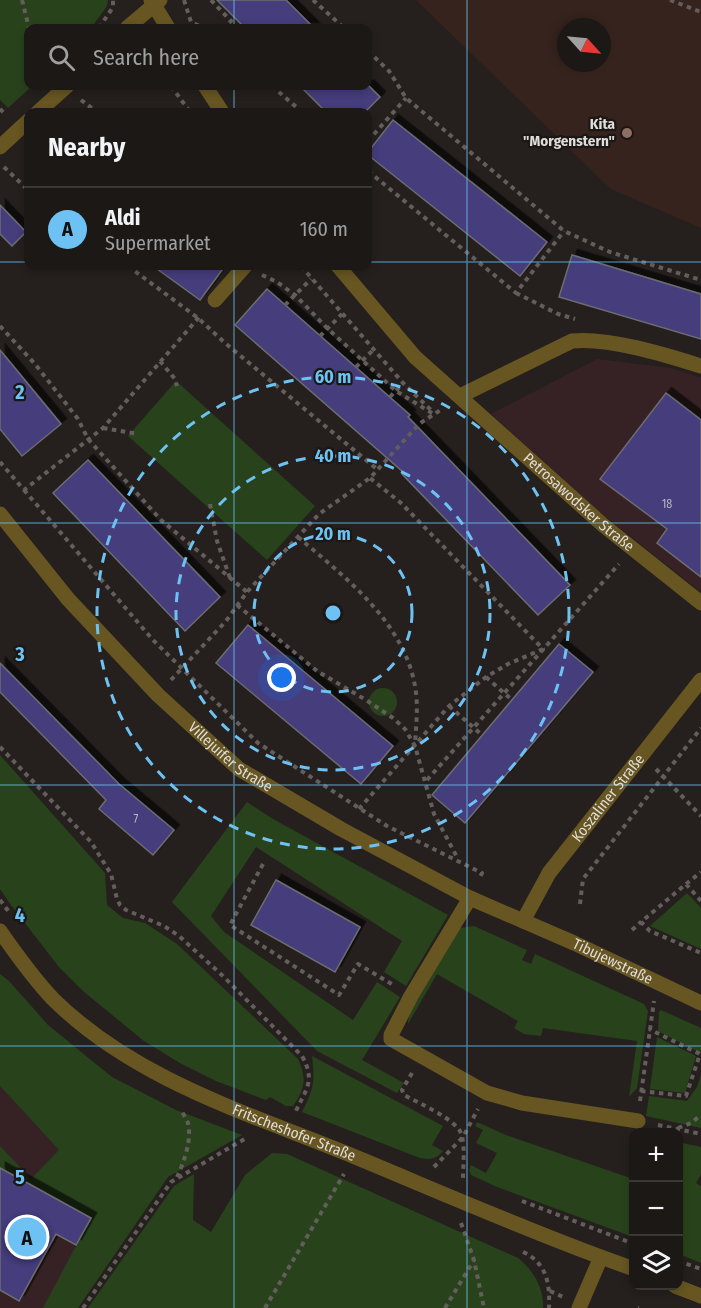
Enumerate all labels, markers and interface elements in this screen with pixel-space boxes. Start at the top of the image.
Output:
north arrow [557,18,611,72]
search box [24,24,372,90]
icon: search [45,41,78,74]
text: Search here [93,44,199,71]
place label: Kita "Morgenstern" [523,115,616,150]
marker: Kita "Morgenstern" [620,126,634,140]
text: Nearby [48,132,125,163]
text: Aldi [105,204,141,231]
text: A [62,217,73,241]
text: 160 m [300,217,348,241]
text: Supermarket [105,231,211,255]
text: 60 m [315,366,351,388]
text: 2 [14,380,25,404]
text: 40 m [315,445,351,467]
street label: Petrosawodsker Straße [519,449,638,555]
house number: 18 [662,497,672,511]
text: 20 m [314,523,351,545]
centre of rings [323,603,343,623]
text: 3 [14,642,25,666]
your location [267,663,296,692]
street label: Villejuifer Straße [185,718,276,796]
street label: Koszaliner Straße [568,751,648,846]
house number: 7 [134,812,139,826]
text: 4 [15,903,25,927]
street label: Tibujewstraße [570,935,656,988]
street label: Fritscheshofer Straße [230,1100,358,1165]
map controls [629,1128,683,1290]
button: + [629,1128,683,1182]
text: 5 [15,1165,25,1189]
button: − [629,1182,683,1236]
pin: A [8,1214,46,1260]
button: layers [629,1236,683,1290]

